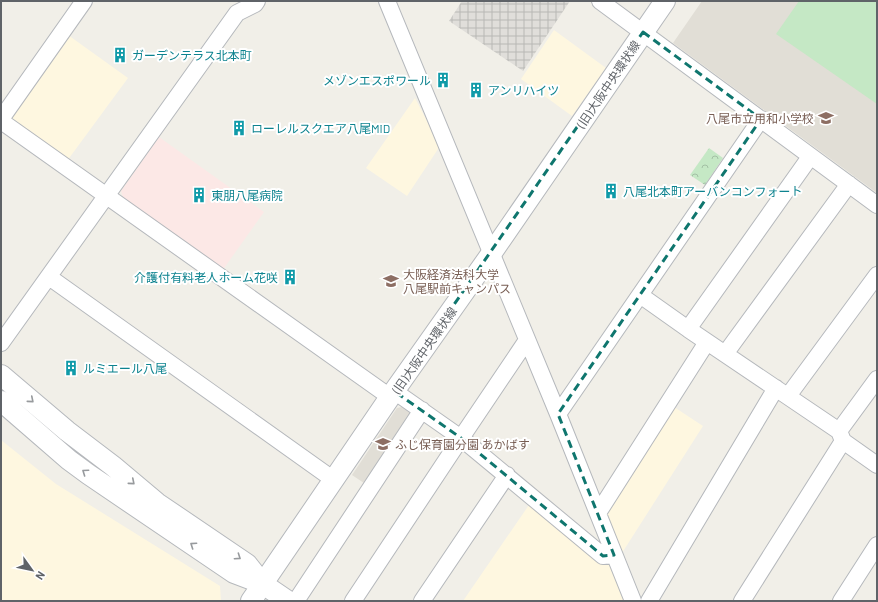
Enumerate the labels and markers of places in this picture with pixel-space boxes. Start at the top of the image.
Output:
building icon: ガーデンテラス北本町 [111,46,129,64]
place label: ガーデンテラス北本町 [132,48,252,62]
building icon: メゾンエスポワール [434,71,452,89]
place label: メゾンエスポワール [323,73,431,87]
building icon: アンリハイツ [467,81,485,99]
place label: アンリハイツ [488,83,559,97]
school or university icon: 八尾市立用和小学校 [817,109,835,127]
place label: 八尾市立用和小学校 [706,111,814,125]
building icon: ローレルスクエア八尾MID [230,119,248,137]
place label: ローレルスクエア八尾MID [251,121,390,135]
building icon: 八尾北本町アーバンコンフォート [602,182,620,200]
place label: 八尾北本町アーバンコンフォート [623,184,802,198]
building icon: 東朋八尾病院 [190,186,208,204]
place label: 東朋八尾病院 [211,188,283,202]
place label: 大阪経済法科大学 八尾駅前キャンパス [403,267,511,295]
building icon: 介護付有料老人ホーム花咲 [281,268,299,286]
place label: 介護付有料老人ホーム花咲 [134,270,278,284]
school or university icon: 大阪経済法科大学 八尾駅前キャンパス [382,272,400,290]
building icon: ルミエール八尾 [62,359,80,377]
place label: ルミエール八尾 [83,361,167,375]
school or university icon: ふじ保育園分園 あかばす [374,435,392,453]
place label: ふじ保育園分園 あかばす [395,437,529,451]

